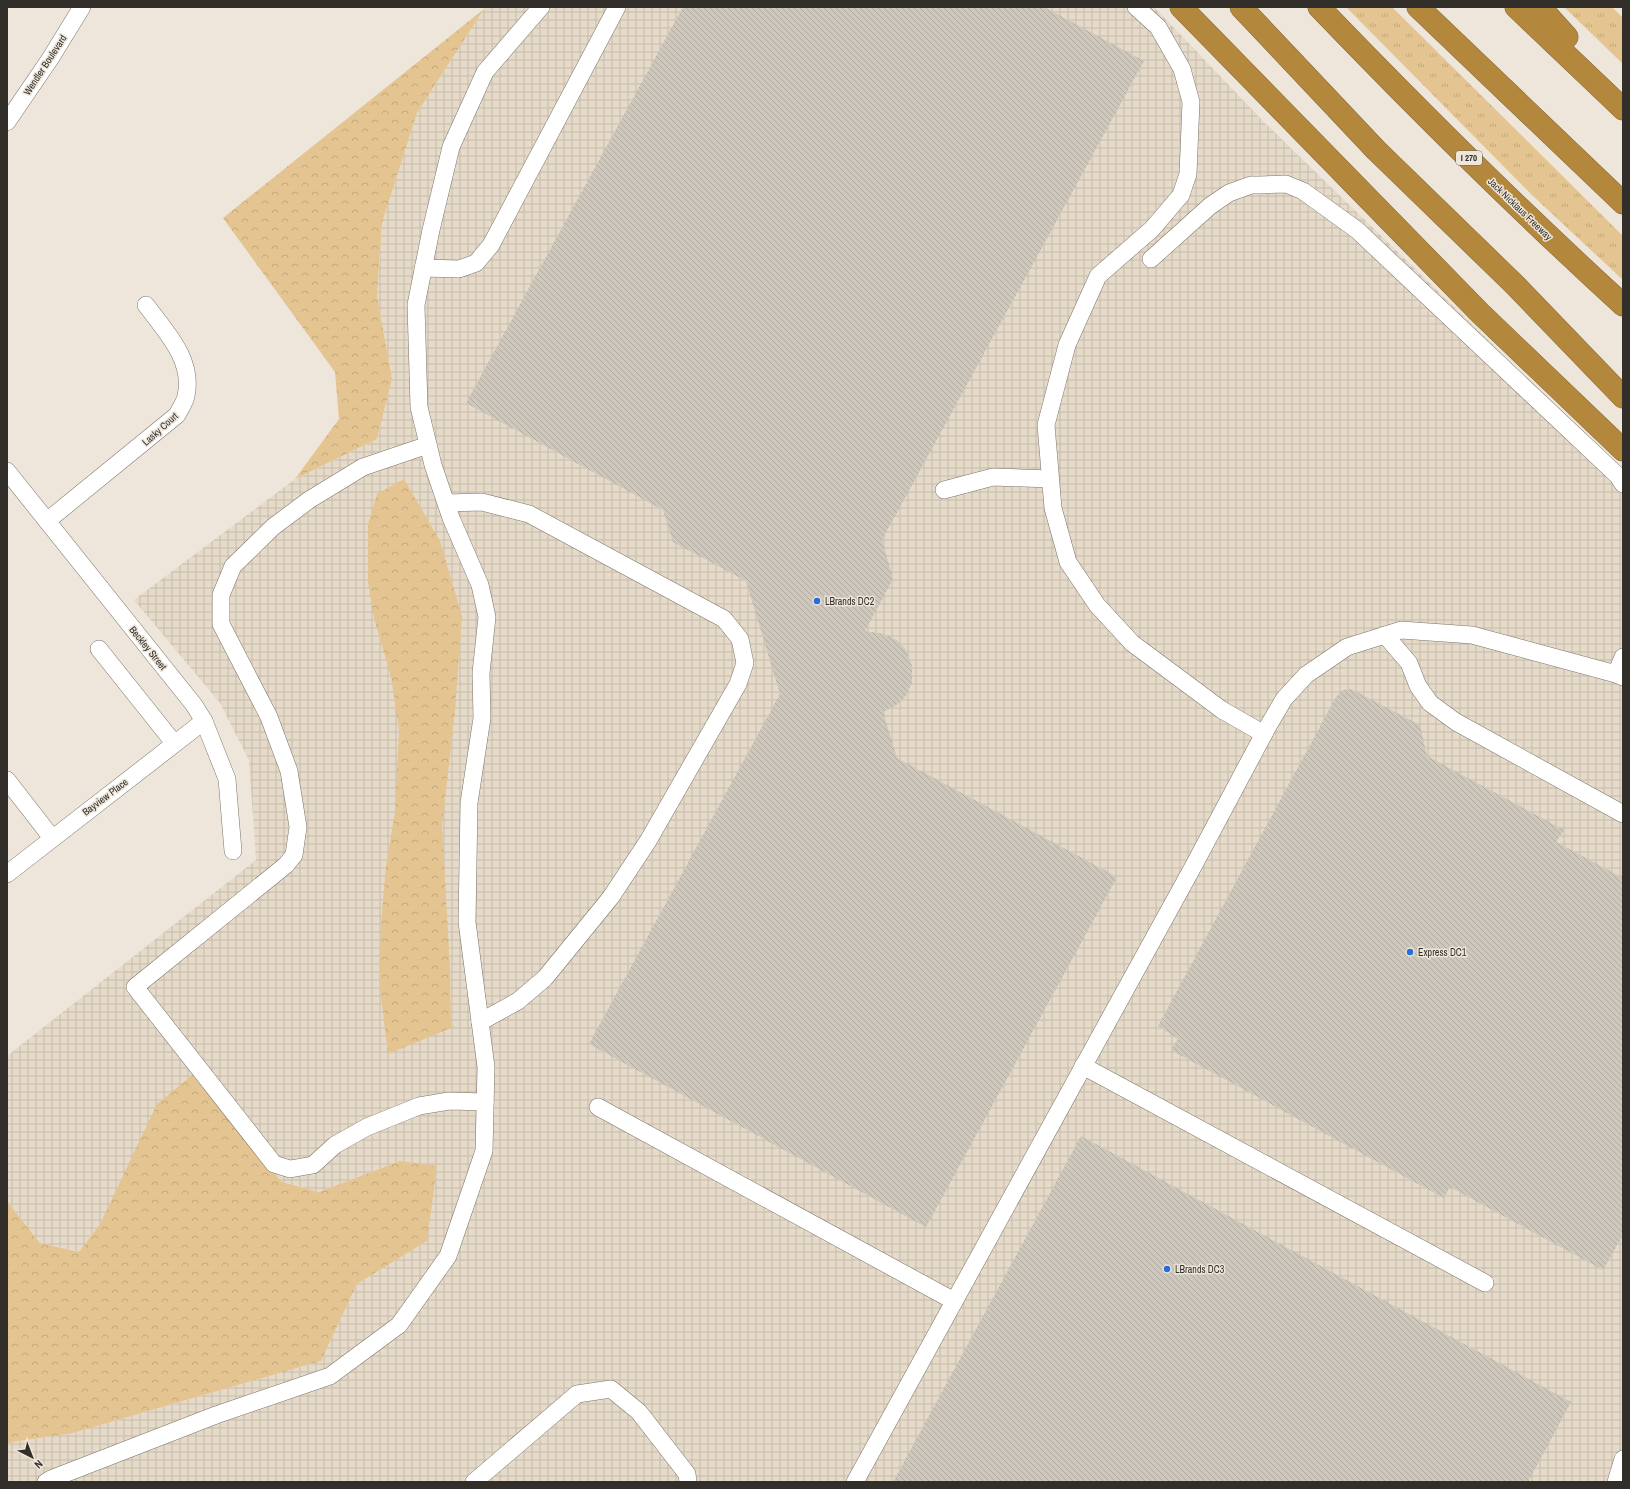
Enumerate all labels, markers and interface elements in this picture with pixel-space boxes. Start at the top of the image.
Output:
street label: Wendler Boulevard [21,32,69,98]
road number: I 270 [1456,151,1482,165]
street label: Jack Nicklaus Freeway [1485,175,1555,244]
street label: Lasky Court [139,409,181,448]
place label: LBrands DC2 [825,595,875,608]
marker: LBrands DC2 [812,596,822,606]
street label: Beckley Street [126,623,170,673]
street label: Bayview Place [80,775,131,818]
place label: Express DC1 [1418,946,1467,959]
marker: Express DC1 [1405,947,1415,957]
place label: LBrands DC3 [1175,1263,1225,1276]
marker: LBrands DC3 [1162,1264,1172,1274]
north arrow [12,1437,52,1477]
text: N [32,1457,46,1472]

